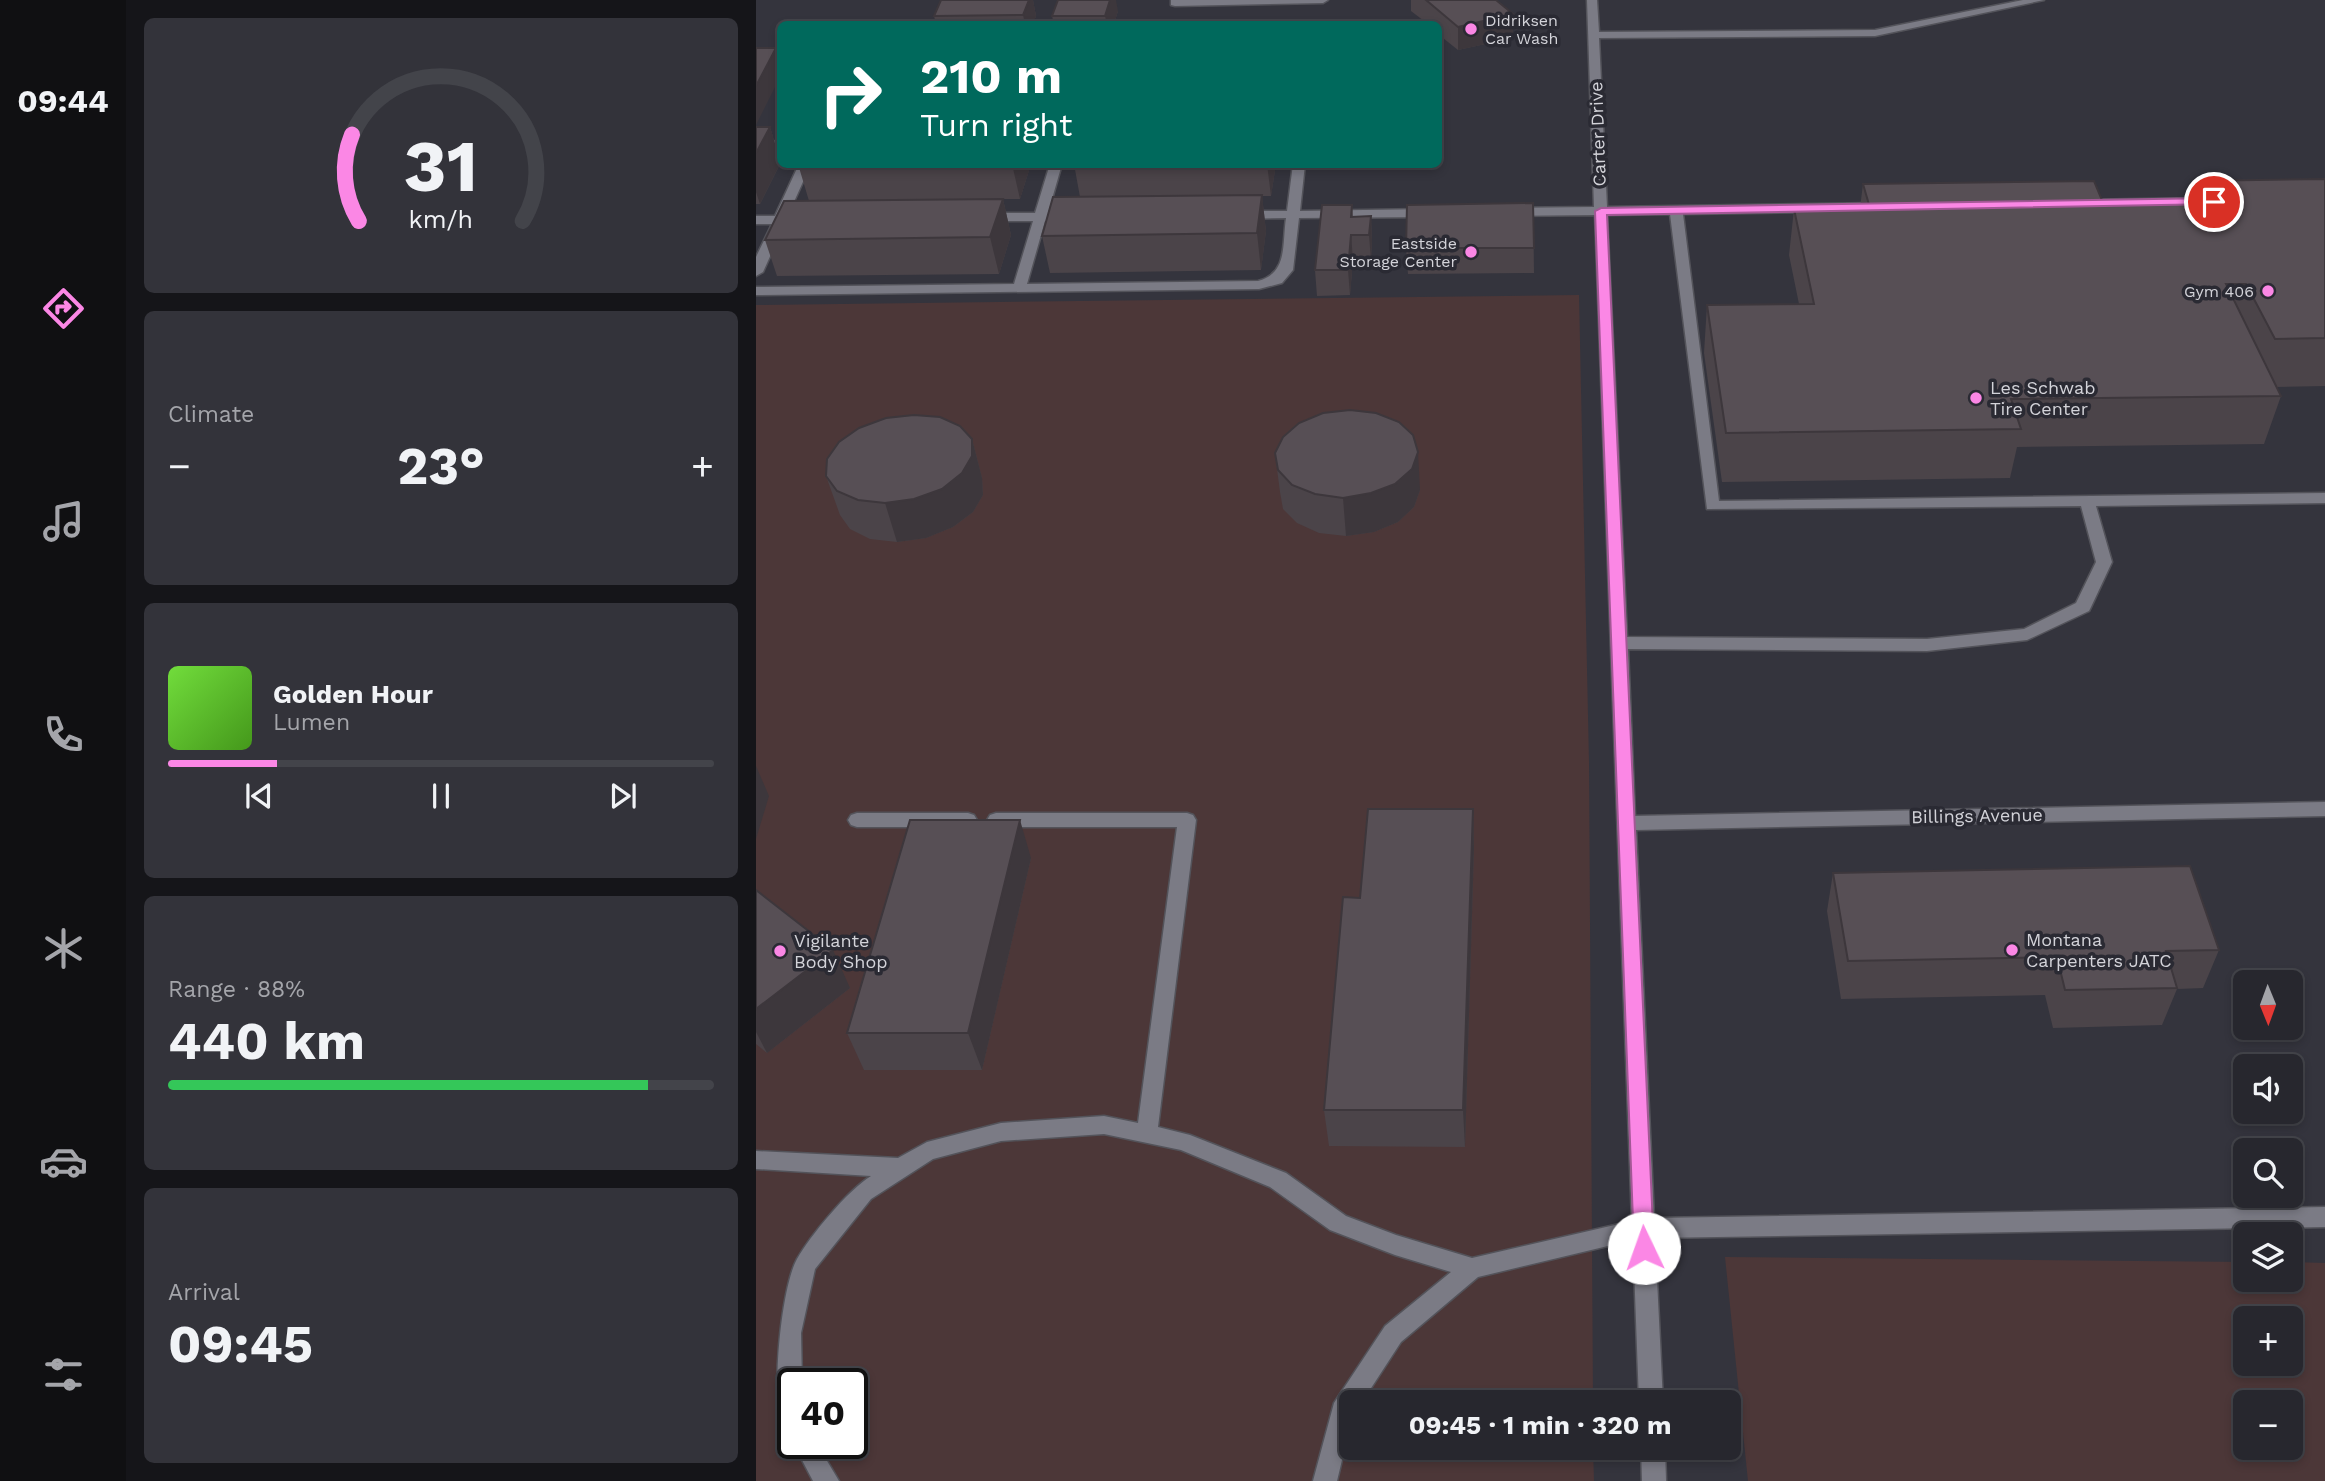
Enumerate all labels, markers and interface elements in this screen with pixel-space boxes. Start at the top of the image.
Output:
place label: Didriksen Car Wash [1485,11,1558,48]
marker: Didriksen Car Wash [1463,21,1479,37]
text: 210 m [920,47,1062,105]
icon: right [805,49,896,140]
street label: Carter Drive [1585,81,1610,187]
text: 09:44 [17,82,109,120]
text: Turn right [920,106,1072,144]
text: 31 [404,124,478,210]
pin [2184,172,2244,232]
icon: arrive [2195,183,2233,221]
text: km/h [409,205,473,234]
place label: Eastside Storage Center [1339,234,1457,271]
marker: Eastside Storage Center [1463,244,1479,260]
place label: Gym 406 [2184,282,2254,301]
marker: Gym 406 [2260,283,2276,299]
icon: directions [39,284,88,333]
place label: Les Schwab Tire Center [1990,377,2095,419]
marker: Les Schwab Tire Center [1968,390,1984,406]
text: Climate [168,401,254,428]
text: 23° [397,436,485,497]
text: − [168,444,191,488]
text: + [691,444,714,488]
icon: music [39,497,88,546]
text: Golden Hour [273,679,433,709]
text: Lumen [273,709,350,736]
icon: phone [39,710,88,759]
icon: previous [240,777,278,815]
icon: pause [422,777,460,815]
icon: next [604,777,642,815]
street label: Billings Avenue [1911,804,2043,827]
icon: climate [39,924,88,973]
place label: Montana Carpenters JATC [2026,929,2172,971]
place label: Vigilante Body Shop [794,930,888,972]
marker: Montana Carpenters JATC [2004,942,2020,958]
marker: Vigilante Body Shop [772,943,788,959]
north arrow [2233,970,2303,1040]
map controls [2233,970,2303,1460]
text: Range · 88% [168,976,305,1003]
text: 440 km [168,1011,365,1072]
button: sound [2233,1054,2303,1124]
icon: car [39,1137,88,1186]
button: search [2233,1138,2303,1208]
position arrow [1607,1211,1681,1285]
button: layers [2233,1222,2303,1292]
text: Arrival [168,1279,240,1306]
button: + [2233,1306,2303,1376]
text: 09:45 [168,1314,313,1375]
icon: filters [39,1350,88,1399]
speed limit sign: 40 [777,1368,868,1459]
button: − [2233,1390,2303,1460]
text: 09:45 · 1 min · 320 m [1409,1410,1671,1440]

